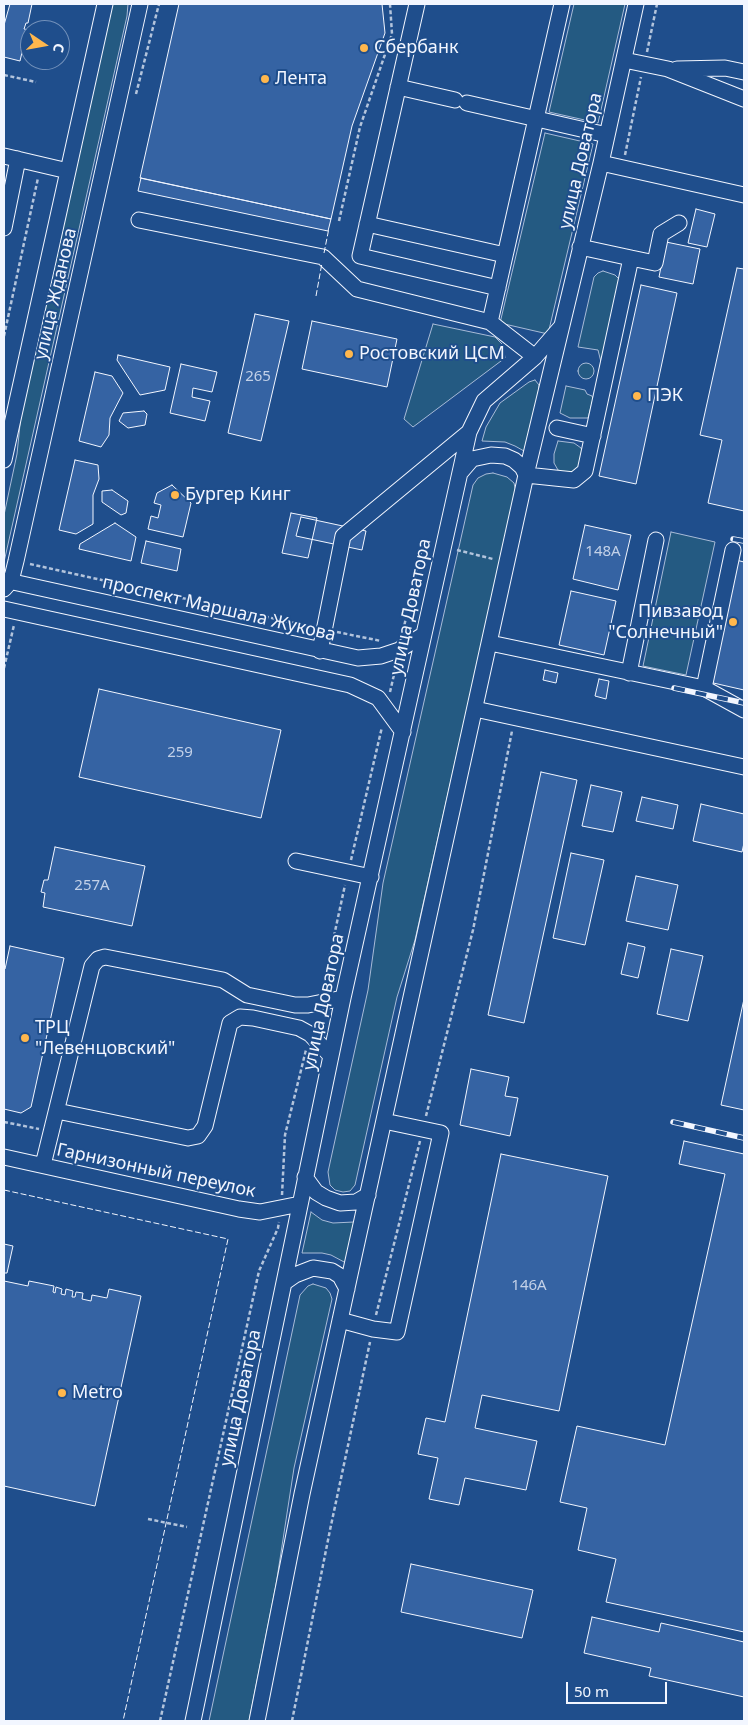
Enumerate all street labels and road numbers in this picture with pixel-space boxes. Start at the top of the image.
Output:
street label: улица Доватора [555,91,607,231]
street label: улица Жданова [30,226,82,362]
street label: улица Доватора [386,537,436,677]
street label: проспект Маршала Жукова [100,572,338,646]
street label: улица Доватора [299,932,349,1072]
street label: Гарнизонный переулок [54,1139,258,1203]
street label: улица Доватора [216,1328,266,1468]

